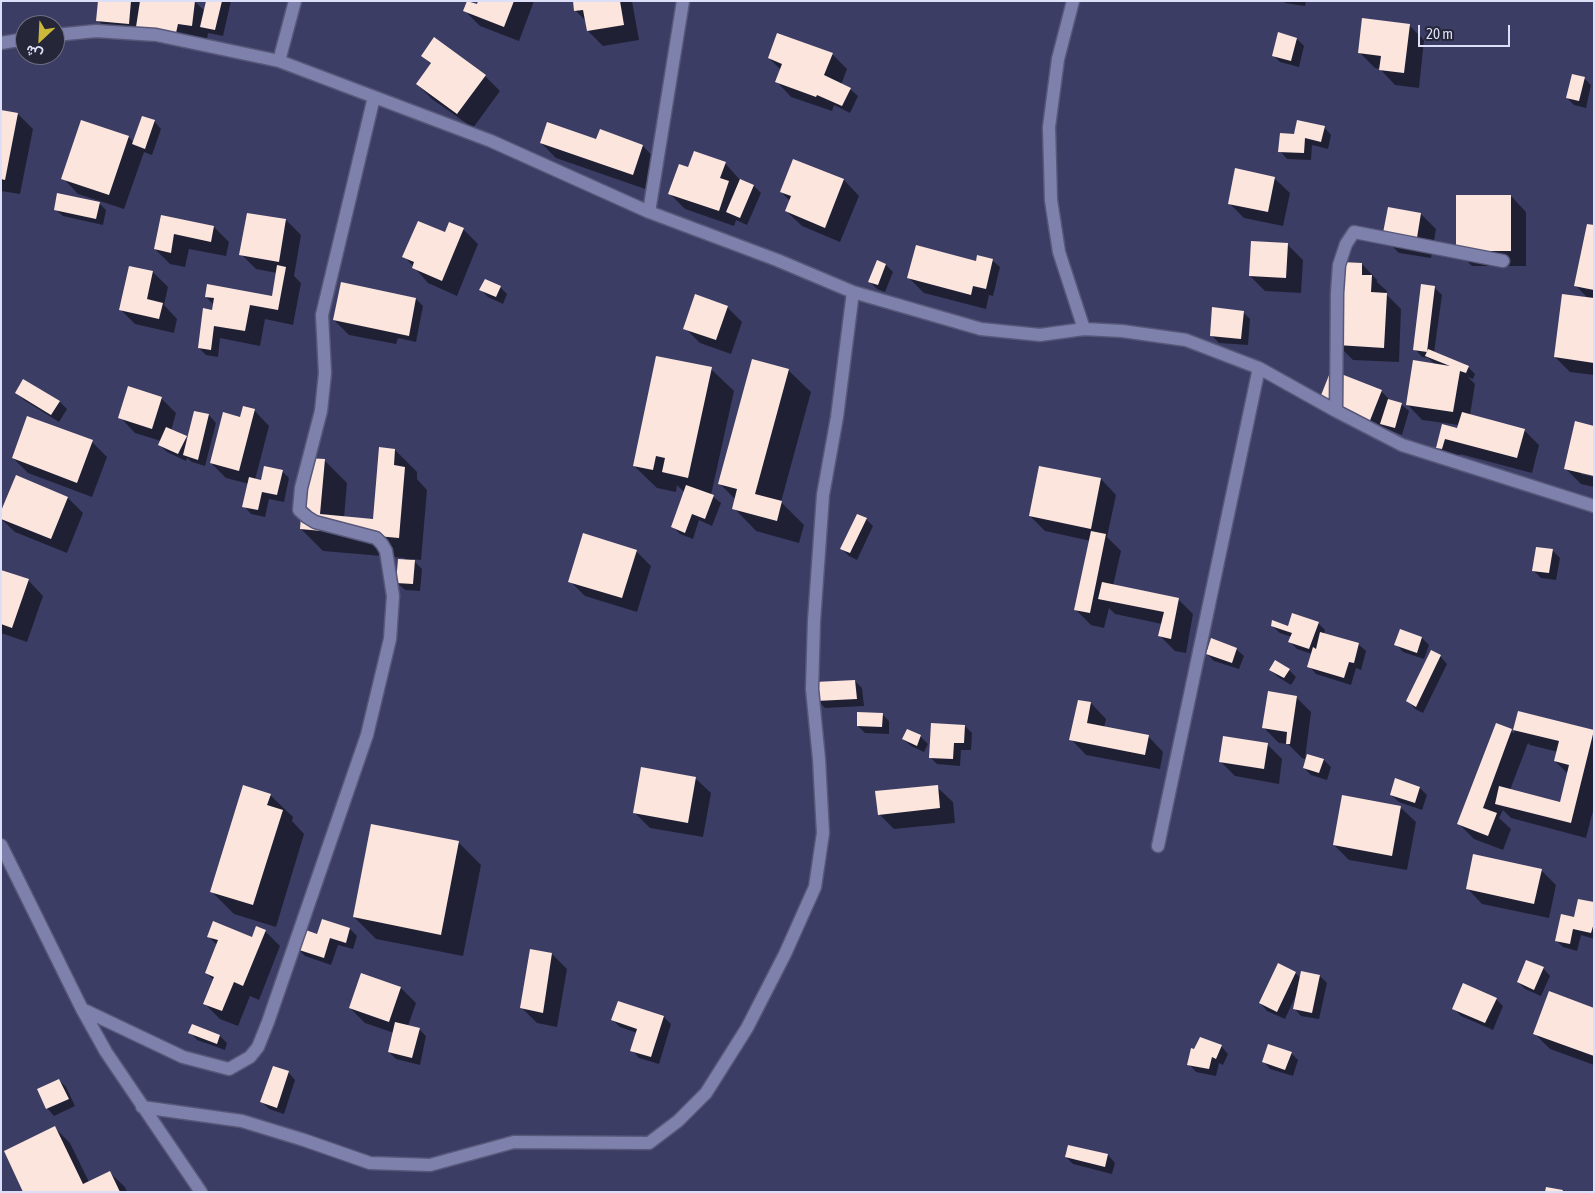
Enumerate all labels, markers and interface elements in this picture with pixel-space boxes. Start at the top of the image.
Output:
north arrow [15,15,65,65]
scale bar [1420,15,1512,47]
text: 20 m [1426,25,1453,42]
text: ش [23,42,45,63]

